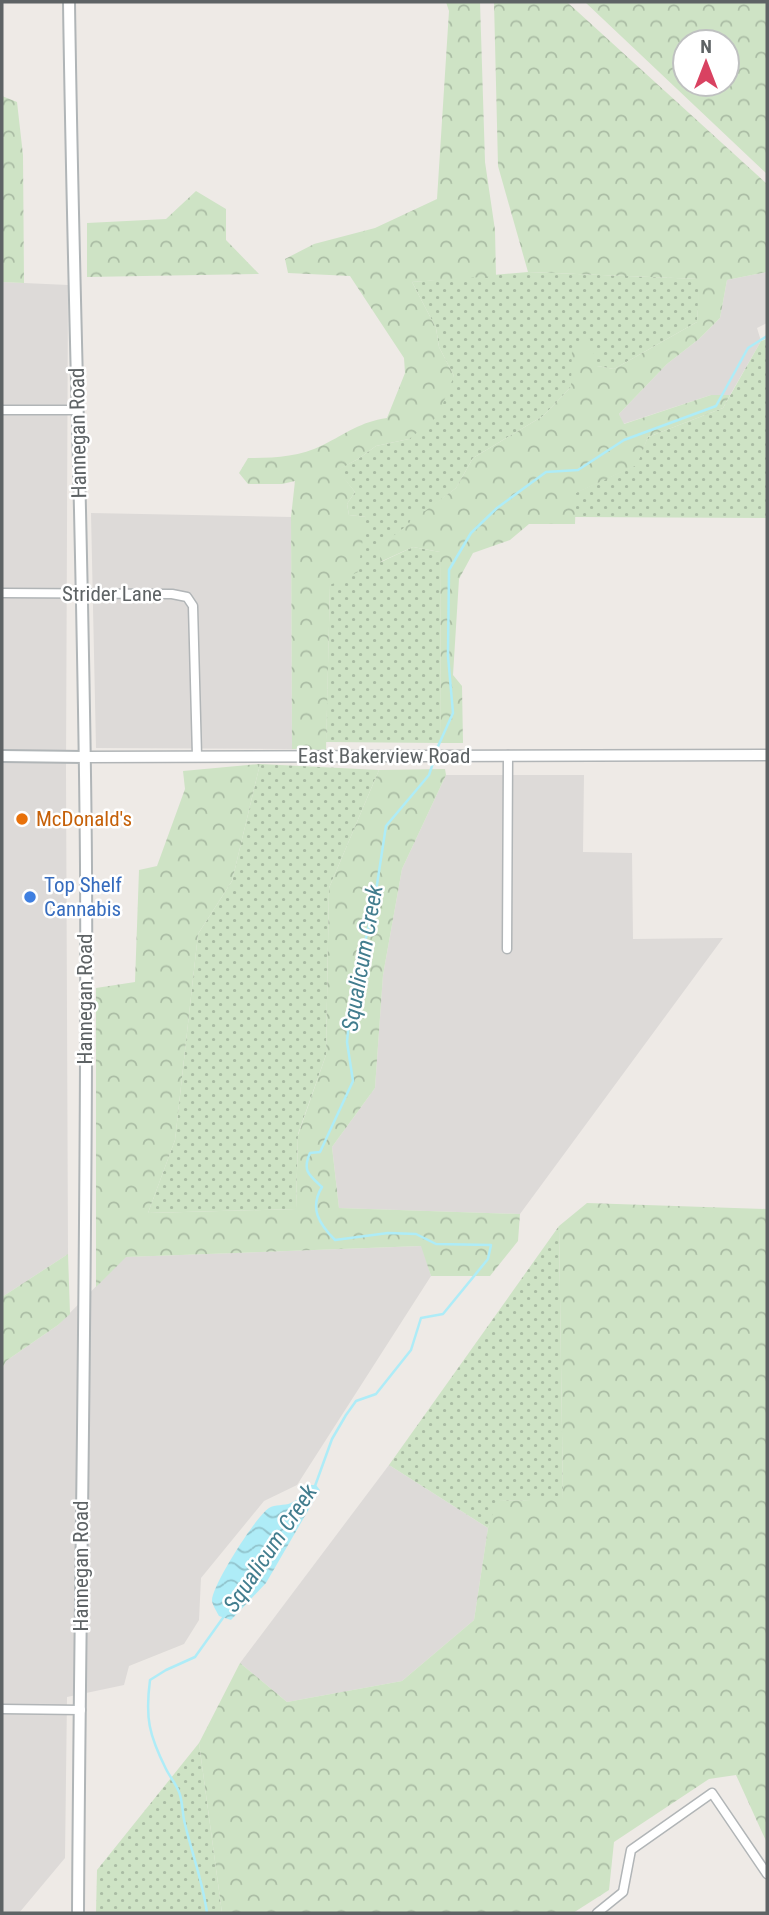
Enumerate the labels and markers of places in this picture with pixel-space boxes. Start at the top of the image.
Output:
place label: McDonald's [36,807,132,831]
marker: McDonald's [14,811,30,827]
place label: Top Shelf Cannabis [44,873,122,921]
marker: Top Shelf Cannabis [22,889,38,905]

